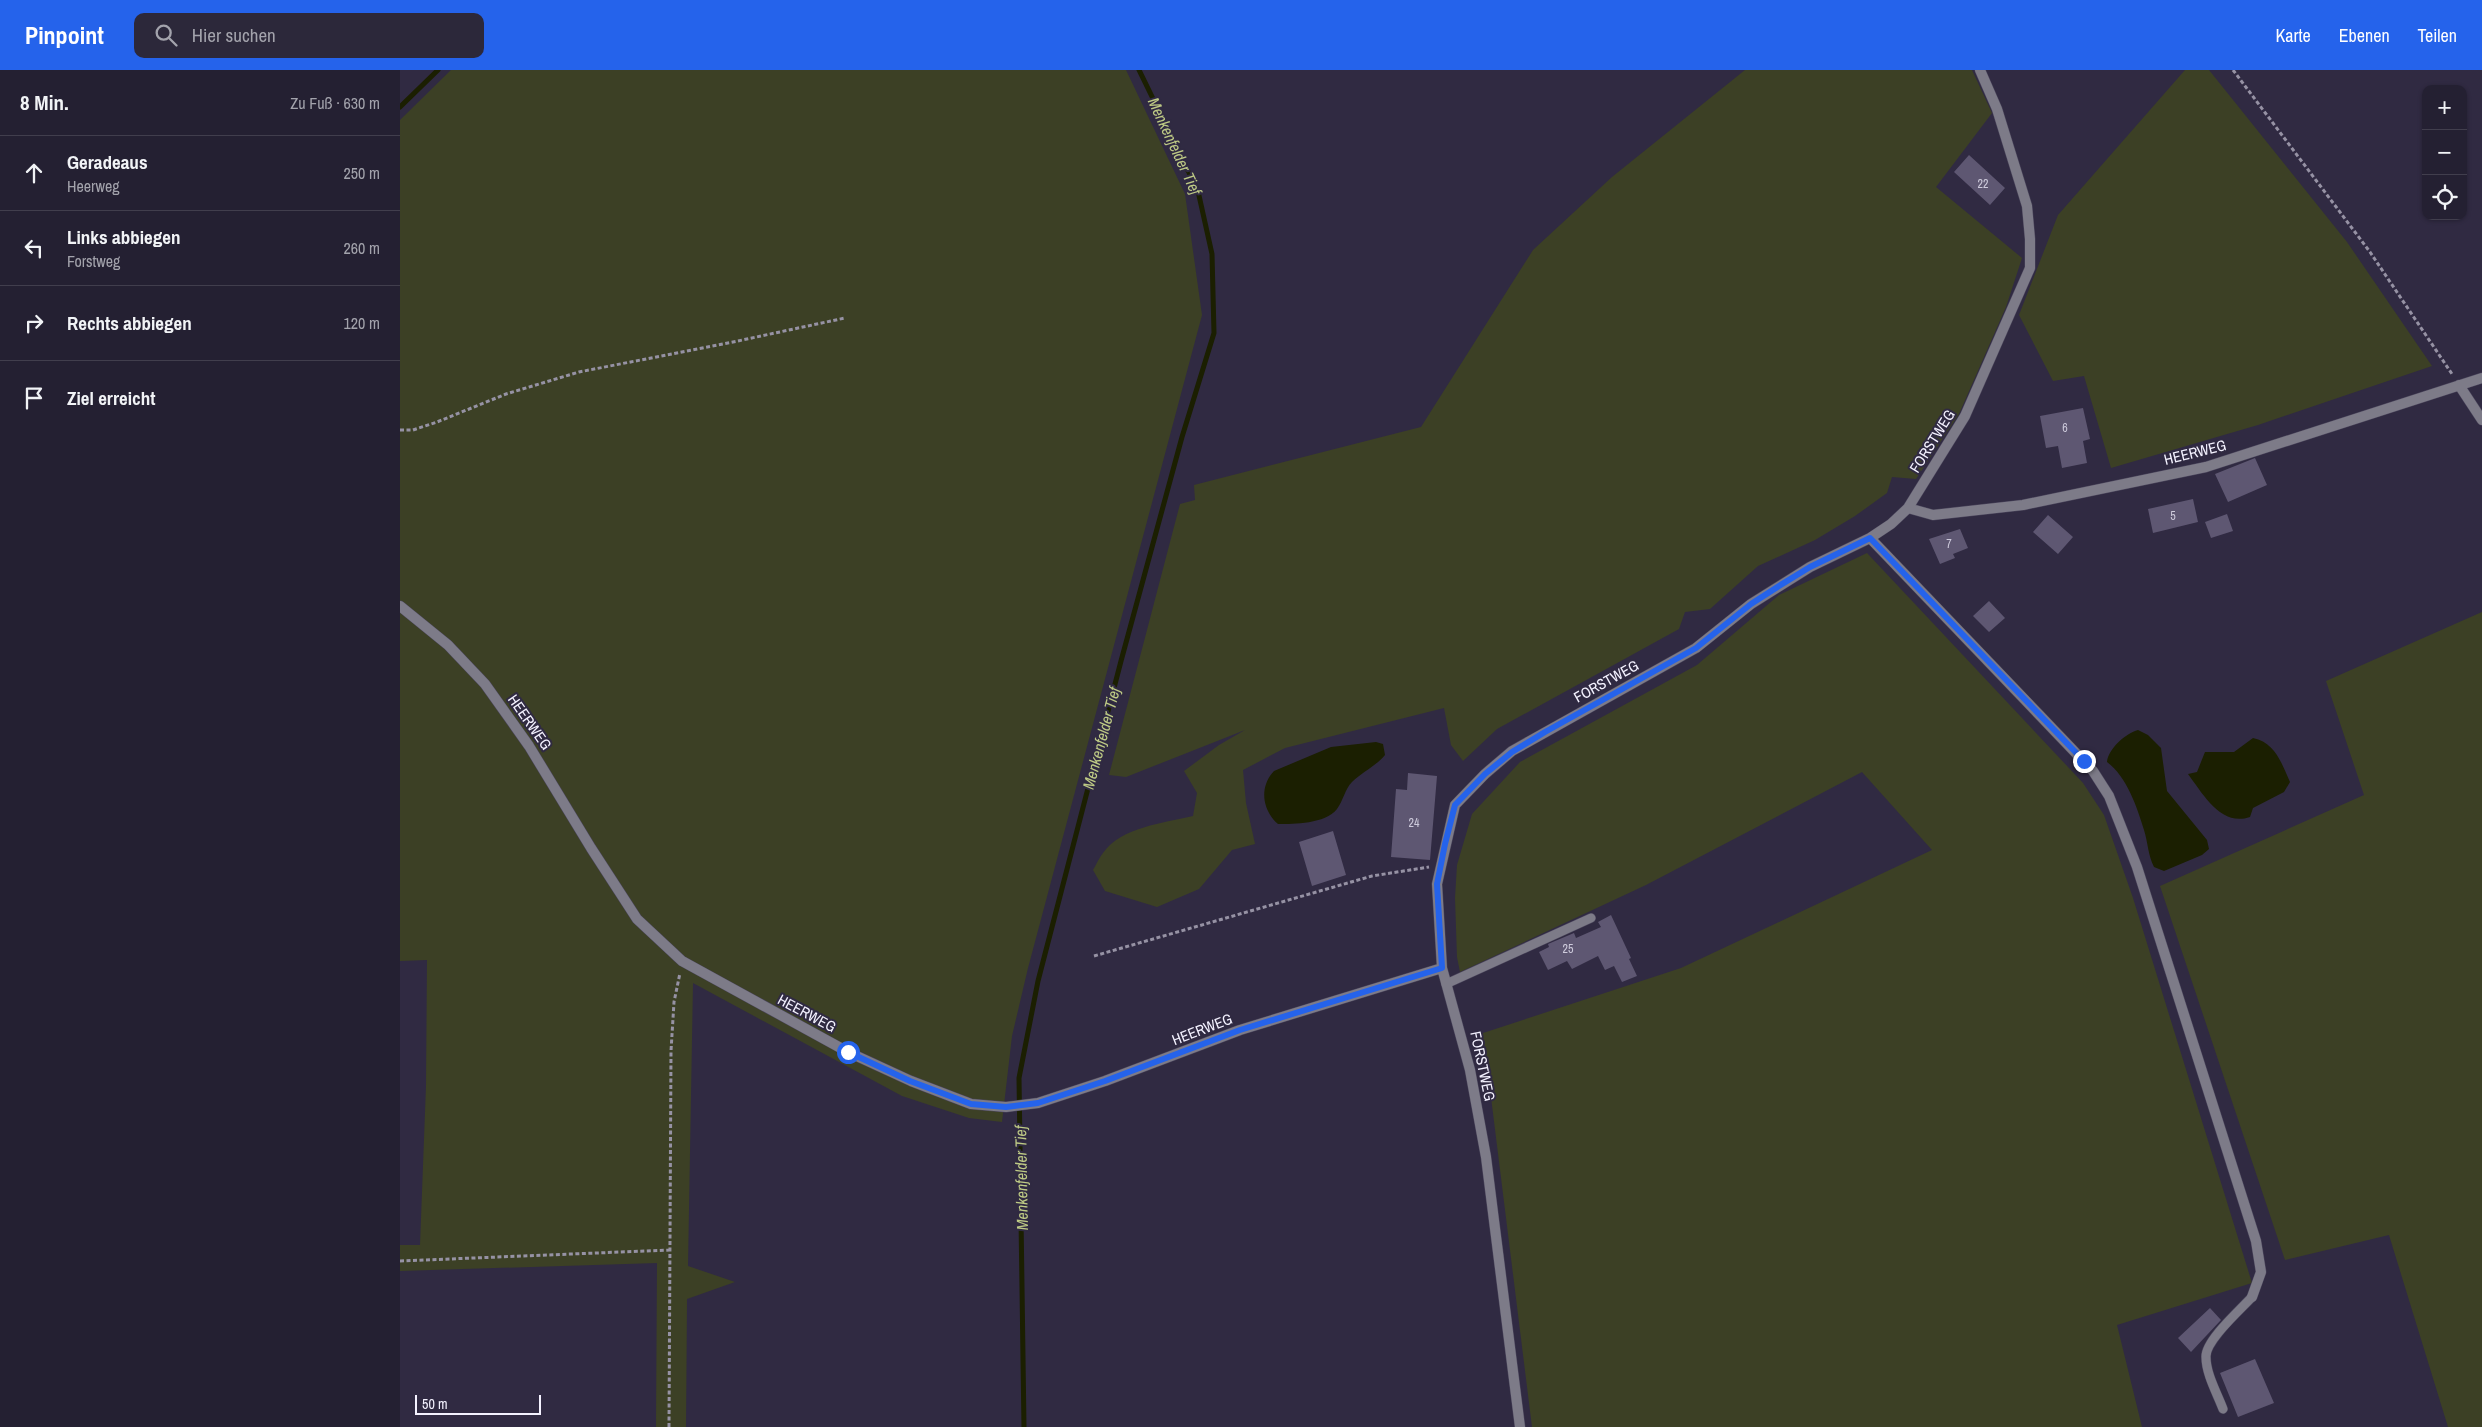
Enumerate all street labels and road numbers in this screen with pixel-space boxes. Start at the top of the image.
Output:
street label: FORSTWEG [1904,405,1960,477]
street label: HEERWEG [2162,434,2228,470]
street label: FORSTWEG [1570,655,1642,707]
street label: HEERWEG [503,690,557,754]
street label: HEERWEG [774,989,840,1037]
street label: HEERWEG [1169,1008,1235,1050]
street label: FORSTWEG [1465,1029,1501,1103]

